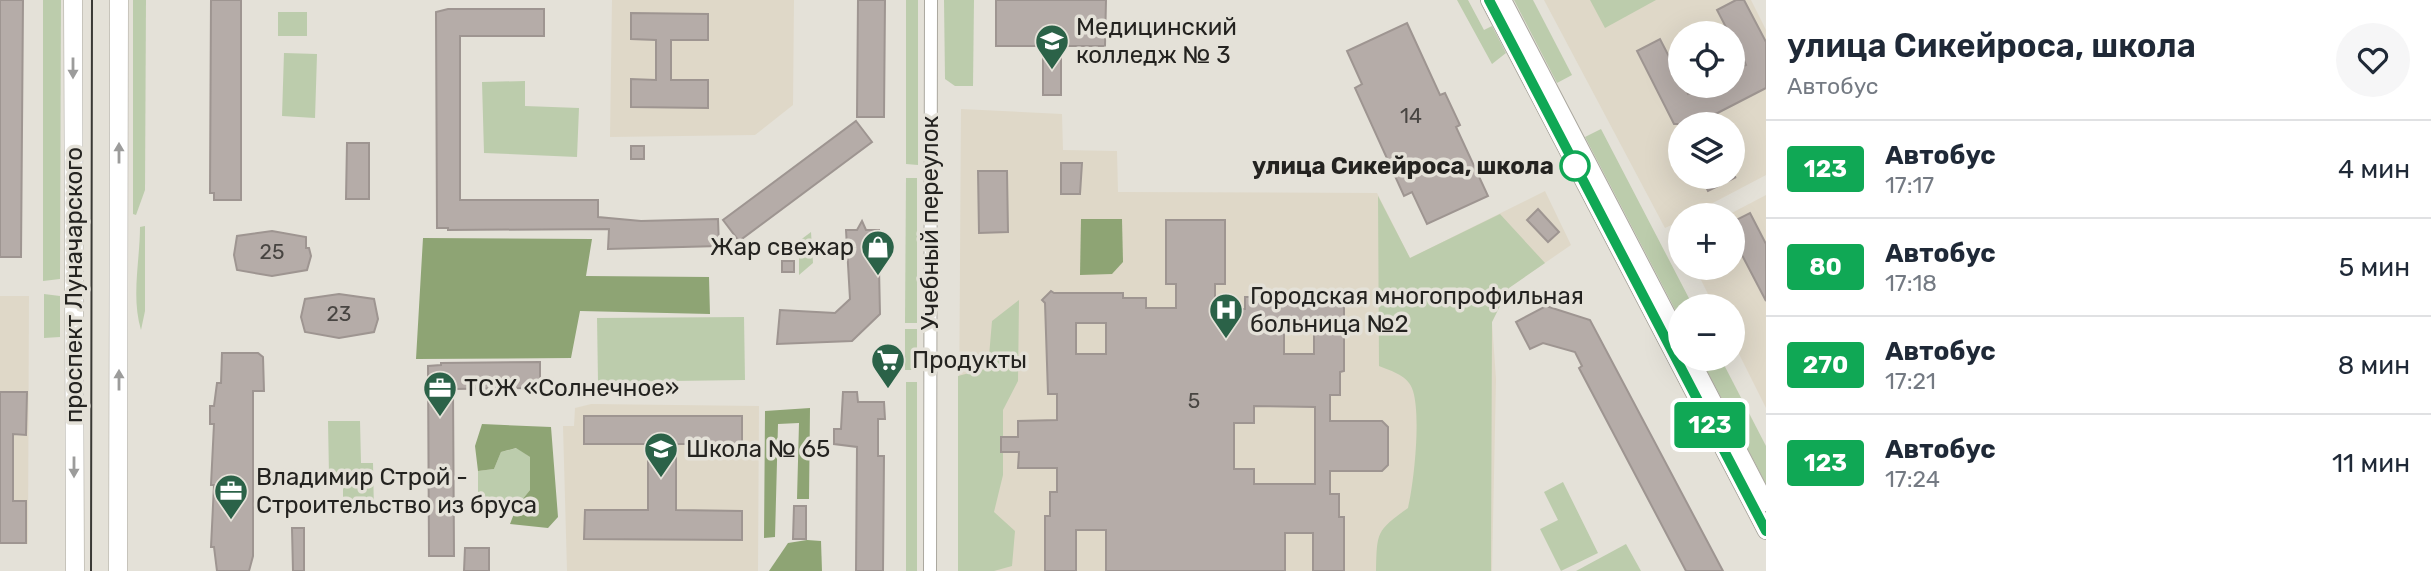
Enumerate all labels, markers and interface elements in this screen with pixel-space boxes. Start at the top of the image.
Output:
place label: Медицинский колледж № 3 [1076,13,1237,69]
map controls [1668,21,1745,371]
button: locate [1668,21,1745,98]
school or university icon: Медицинский колледж № 3 [1033,22,1071,71]
button: heart [2336,23,2410,97]
text: улица Сикейроса, школа [1787,26,2196,65]
one-way arrow [67,57,79,79]
text: Автобус [1787,72,1879,100]
house number: 14 [1400,103,1422,128]
button: layers [1668,112,1745,189]
street label: Учебный переулок [916,116,944,330]
text: Автобус [1885,140,1996,171]
one-way arrow [113,142,125,164]
street label: проспект Луначарского [60,147,88,423]
marker: улица Сикейроса, школа [1560,151,1590,181]
place label: улица Сикейроса, школа [1252,152,1554,180]
text: 4 мин [2338,154,2410,185]
text: 123 [1804,155,1847,183]
text: 17:17 [1885,171,1934,199]
button: + [1668,203,1745,280]
shop icon: Жар свежар [859,228,897,277]
place label: Жар свежар [710,233,854,261]
text: Автобус [1885,238,1996,269]
house number: 25 [260,239,284,264]
text: 5 мин [2339,252,2410,283]
text: 80 [1809,253,1842,281]
text: 17:18 [1885,269,1937,297]
place label: Городская многопрофильная больница №2 [1250,282,1584,338]
hospital icon: Городская многопрофильная больница №2 [1207,291,1245,340]
button: − [1668,294,1745,371]
house number: 23 [327,301,351,326]
text: Автобус [1885,336,1996,367]
supermarket icon: Продукты [869,341,907,390]
place label: Продукты [912,346,1027,374]
text: 8 мин [2338,350,2410,381]
text: 270 [1803,351,1848,379]
text: 17:21 [1885,367,1936,395]
one-way arrow [113,369,125,391]
office icon: ТСЖ «Солнечное» [421,369,459,418]
place label: ТСЖ «Солнечное» [464,374,679,402]
house number: 5 [1188,388,1200,413]
line badge: 123 [1670,402,1750,448]
text: 123 [1688,411,1732,439]
school or university icon: Школа № 65 [642,430,680,479]
text: Автобус [1885,434,1996,465]
place label: Школа № 65 [686,435,830,463]
text: 11 мин [2332,448,2410,479]
text: 123 [1804,449,1847,477]
one-way arrow [68,456,80,478]
place label: Владимир Строй - Строительство из бруса [256,463,537,519]
text: 17:24 [1885,465,1940,493]
office icon: Владимир Строй - Строительство из бруса [212,472,250,521]

